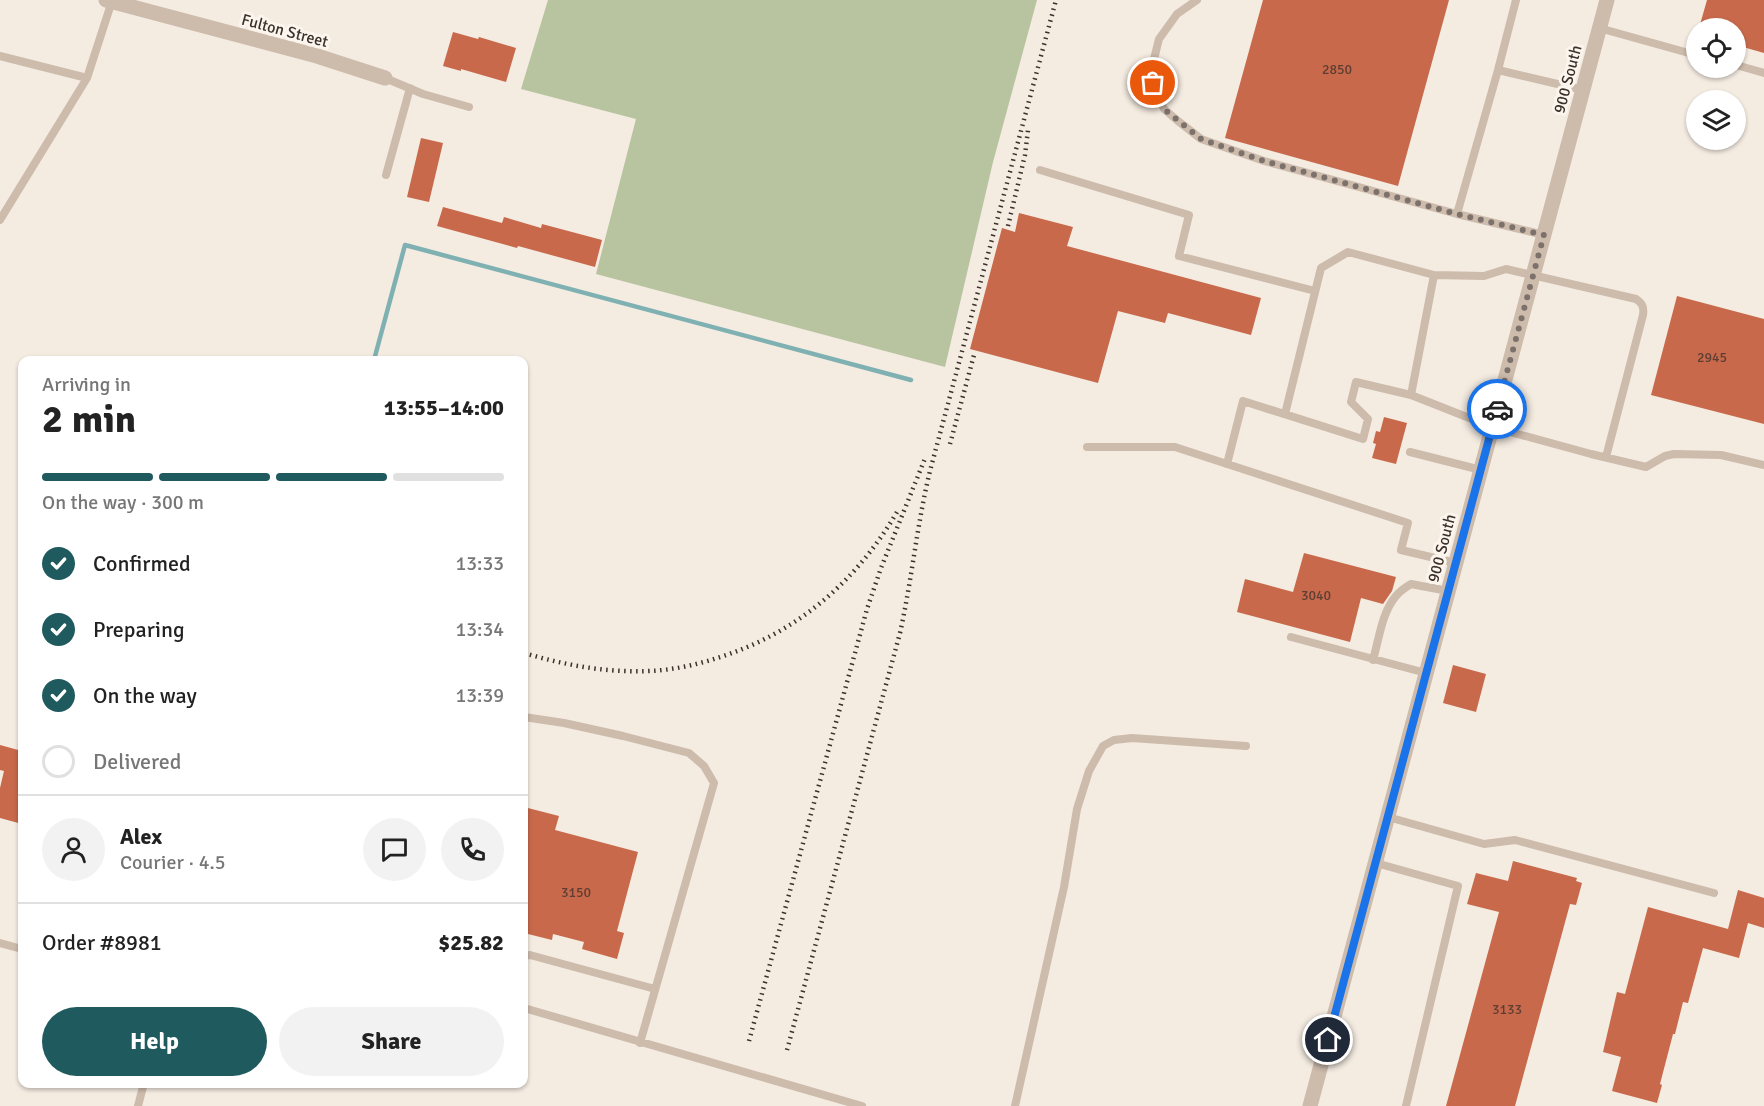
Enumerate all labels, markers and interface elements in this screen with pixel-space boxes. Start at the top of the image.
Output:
street label: Fulton Street [239,10,331,52]
map controls [1686,18,1746,150]
button: locate [1686,18,1746,78]
street label: 900 South [1549,43,1587,116]
pin [1127,57,1178,108]
house number: 2850 [1322,61,1352,78]
icon: bag [1136,66,1169,99]
button: layers [1686,90,1746,150]
house number: 2945 [1697,349,1727,366]
text: Arriving in [42,372,131,397]
courier [1467,379,1527,439]
icon: car [1481,393,1514,426]
text: 13:55–14:00 [384,394,504,421]
text: 2 min [42,395,136,443]
text: On the way · 300 m [42,490,204,515]
street label: 900 South [1423,512,1461,585]
icon: check [42,547,75,580]
text: Confirmed [93,550,191,577]
text: 13:33 [455,551,504,576]
house number: 3040 [1301,587,1331,604]
icon: check [42,613,75,646]
text: Preparing [93,616,185,643]
text: 13:34 [455,617,504,642]
icon: check [42,679,75,712]
text: On the way [93,682,197,709]
text: 13:39 [455,683,504,708]
text: Delivered [93,748,181,775]
button: person [42,818,105,881]
button: chat [363,818,426,881]
button: phone [441,818,504,881]
text: Alex [120,823,162,850]
text: Courier · 4.5 [120,850,226,875]
house number: 3150 [561,884,591,901]
text: Order #8981 [42,929,162,956]
text: $25.82 [438,929,504,956]
house number: 3133 [1492,1001,1522,1018]
button: Help [42,1007,267,1076]
button: Share [279,1007,504,1076]
pin [1302,1014,1353,1065]
icon: home [1311,1023,1344,1056]

